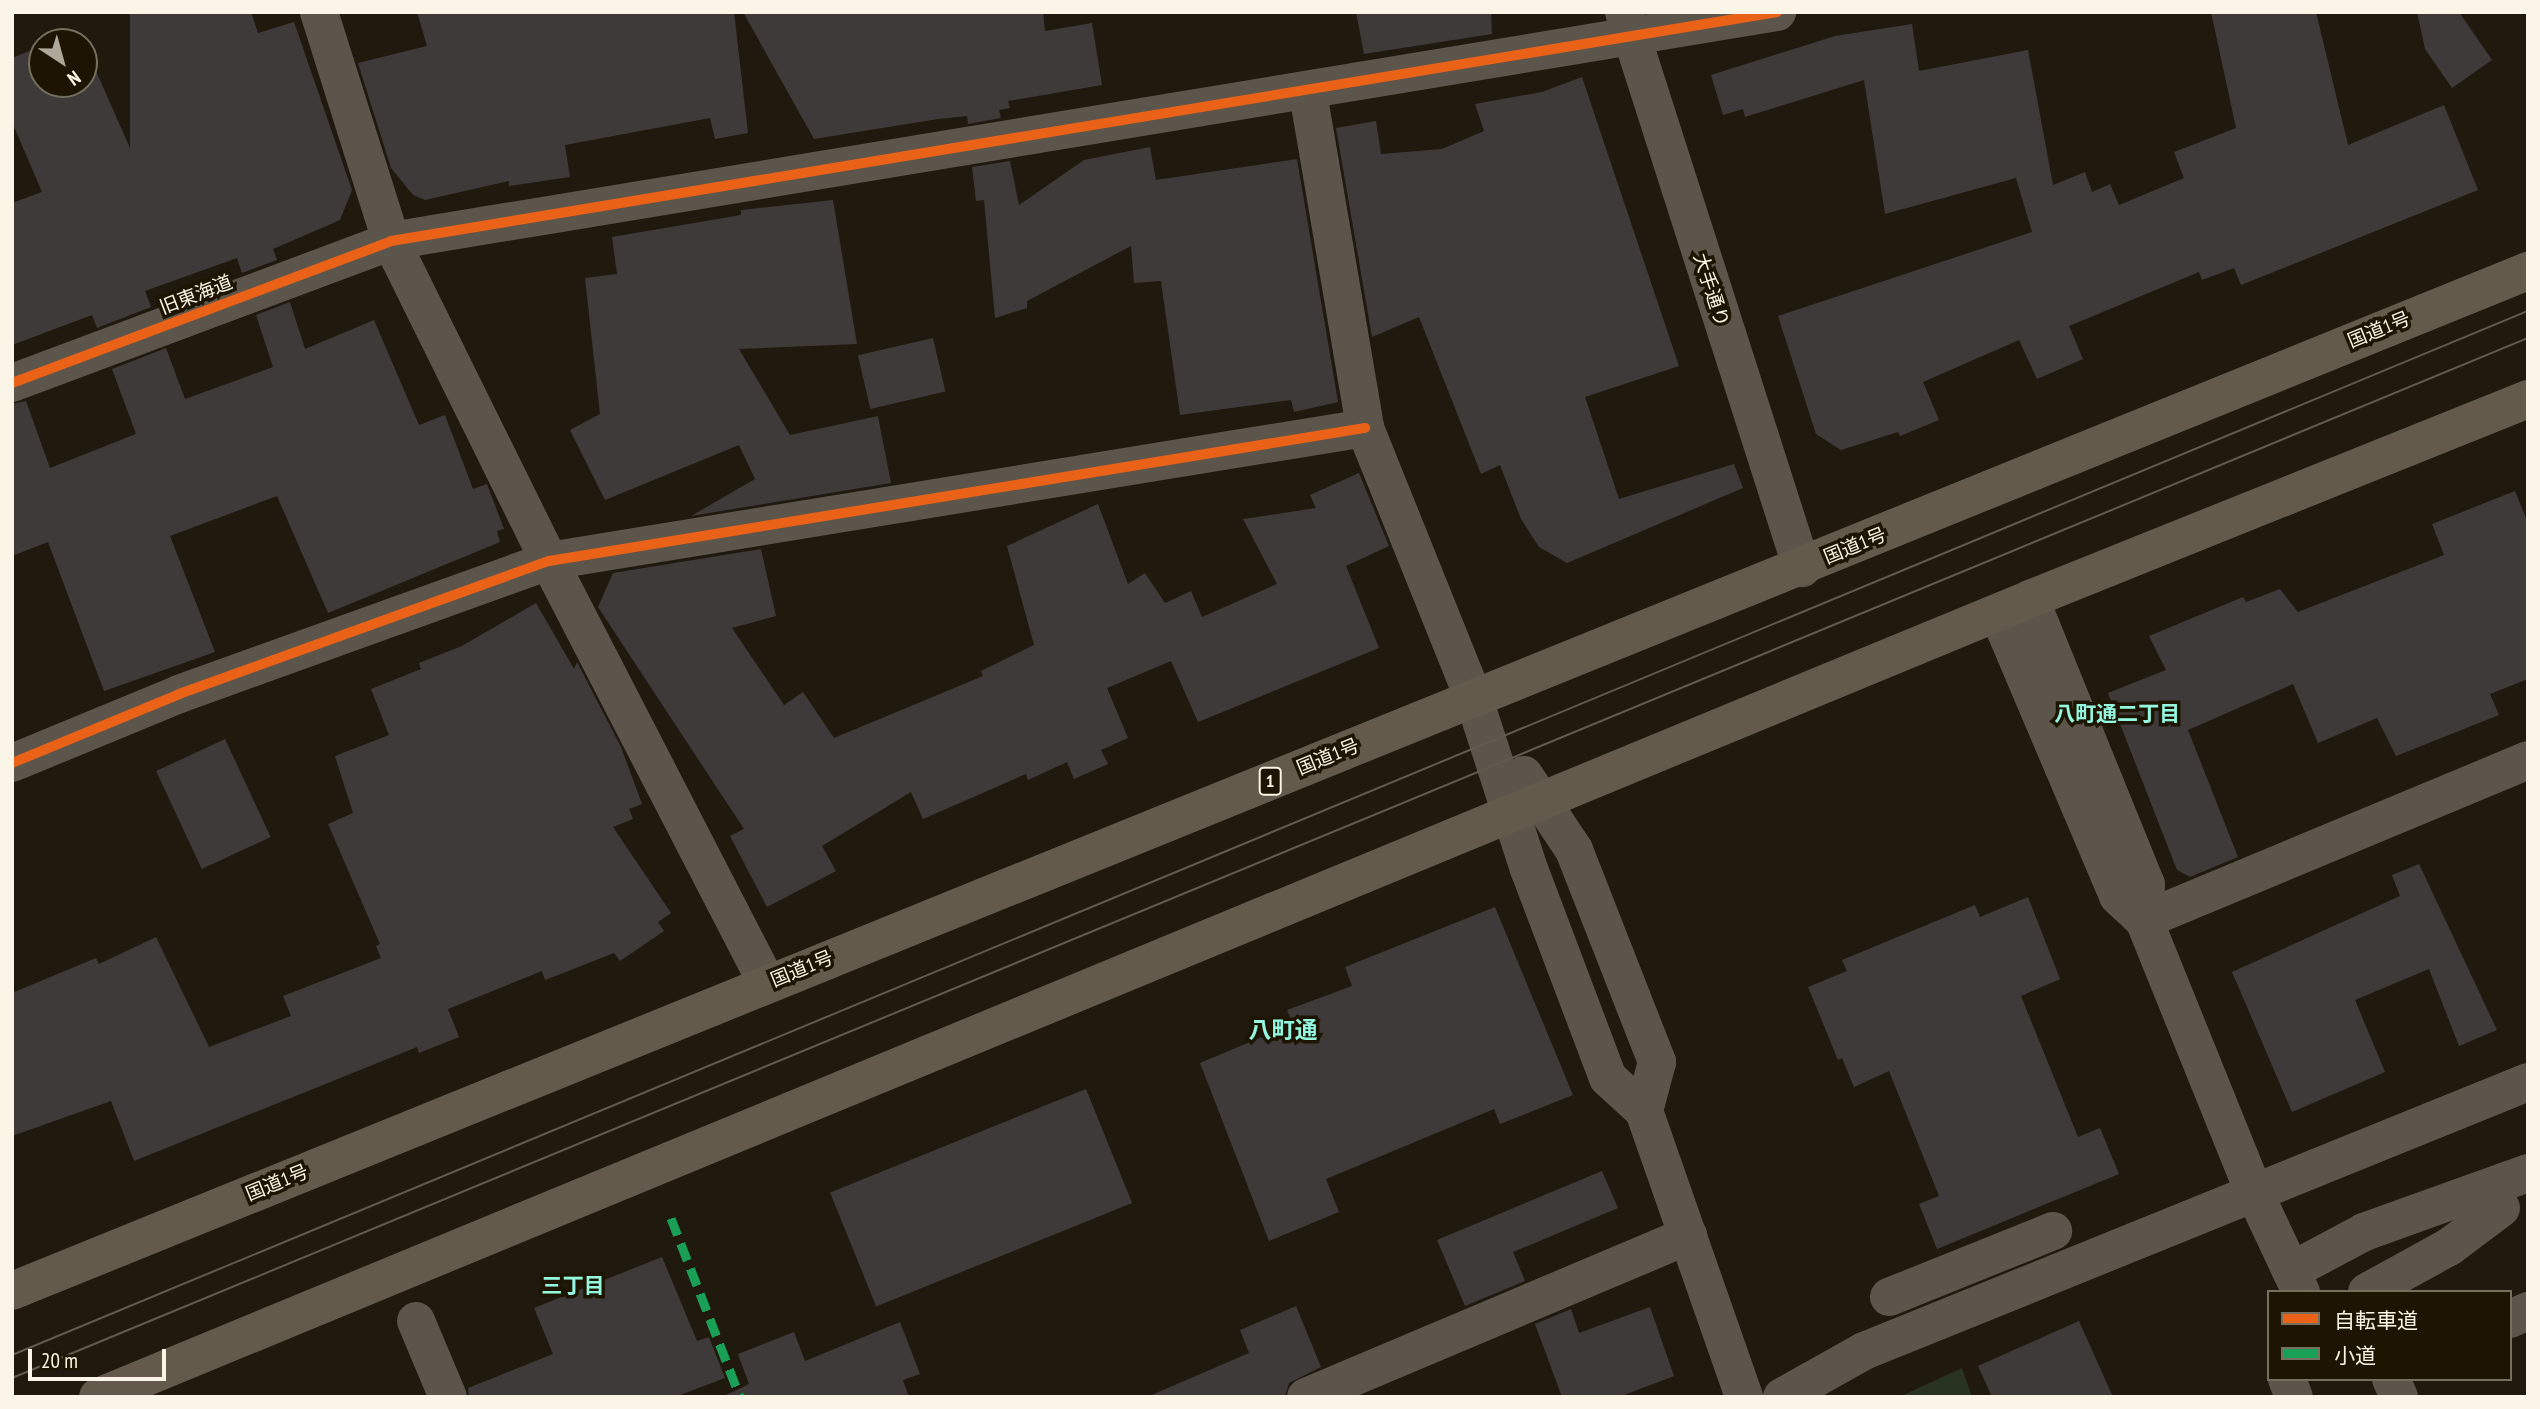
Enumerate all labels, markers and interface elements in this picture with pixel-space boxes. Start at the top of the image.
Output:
north arrow [28,28,98,98]
text: N [63,66,85,91]
street label: 大手通り [1688,250,1734,330]
street label: 旧東海道 [156,271,236,319]
street label: 国道1号 [2344,307,2414,353]
street label: 国道1号 [1820,523,1890,569]
district label: 八町通二丁目 [2054,701,2180,727]
street label: 国道1号 [1293,734,1363,780]
road number: 1 [1258,766,1282,796]
street label: 国道1号 [767,946,837,992]
district label: 八町通 [1249,1016,1317,1044]
street label: 国道1号 [242,1160,312,1206]
district label: 三丁目 [542,1273,604,1299]
legend [2267,1290,2512,1381]
text: 自転車道 [2334,1307,2418,1334]
scale bar [32,1336,170,1380]
text: 小道 [2334,1342,2376,1369]
text: 20 m [41,1347,78,1374]

